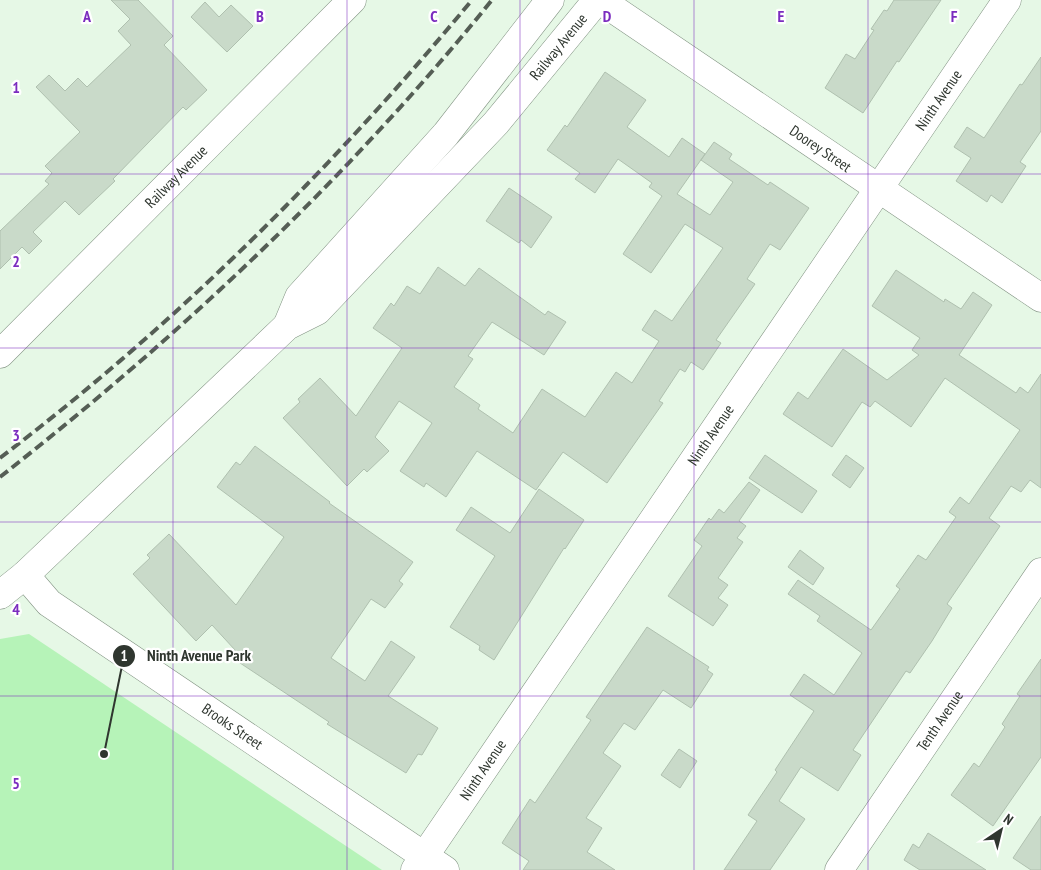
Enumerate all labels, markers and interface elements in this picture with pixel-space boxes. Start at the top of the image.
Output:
text: A [82,6,92,26]
text: B [256,6,264,26]
text: C [430,6,438,26]
text: D [603,6,612,26]
text: E [778,6,785,26]
text: F [951,6,958,26]
street label: Railway Avenue [525,9,591,84]
street label: Ninth Avenue [911,66,966,134]
text: 1 [12,77,20,97]
street label: Doorey Street [786,121,855,176]
street label: Railway Avenue [141,141,211,212]
text: 2 [12,251,20,271]
street label: Ninth Avenue [683,401,738,469]
text: 3 [12,425,20,445]
text: 4 [12,599,20,619]
callout: Ninth Avenue Park [111,640,261,671]
text: Ninth Avenue Park [147,645,251,665]
text: 1 [120,646,128,665]
street label: Tenth Avenue [912,687,967,755]
street label: Brooks Street [199,699,267,753]
street label: Ninth Avenue [455,736,510,804]
text: 5 [12,773,20,793]
north arrow [976,805,1026,855]
text: N [1000,810,1017,829]

